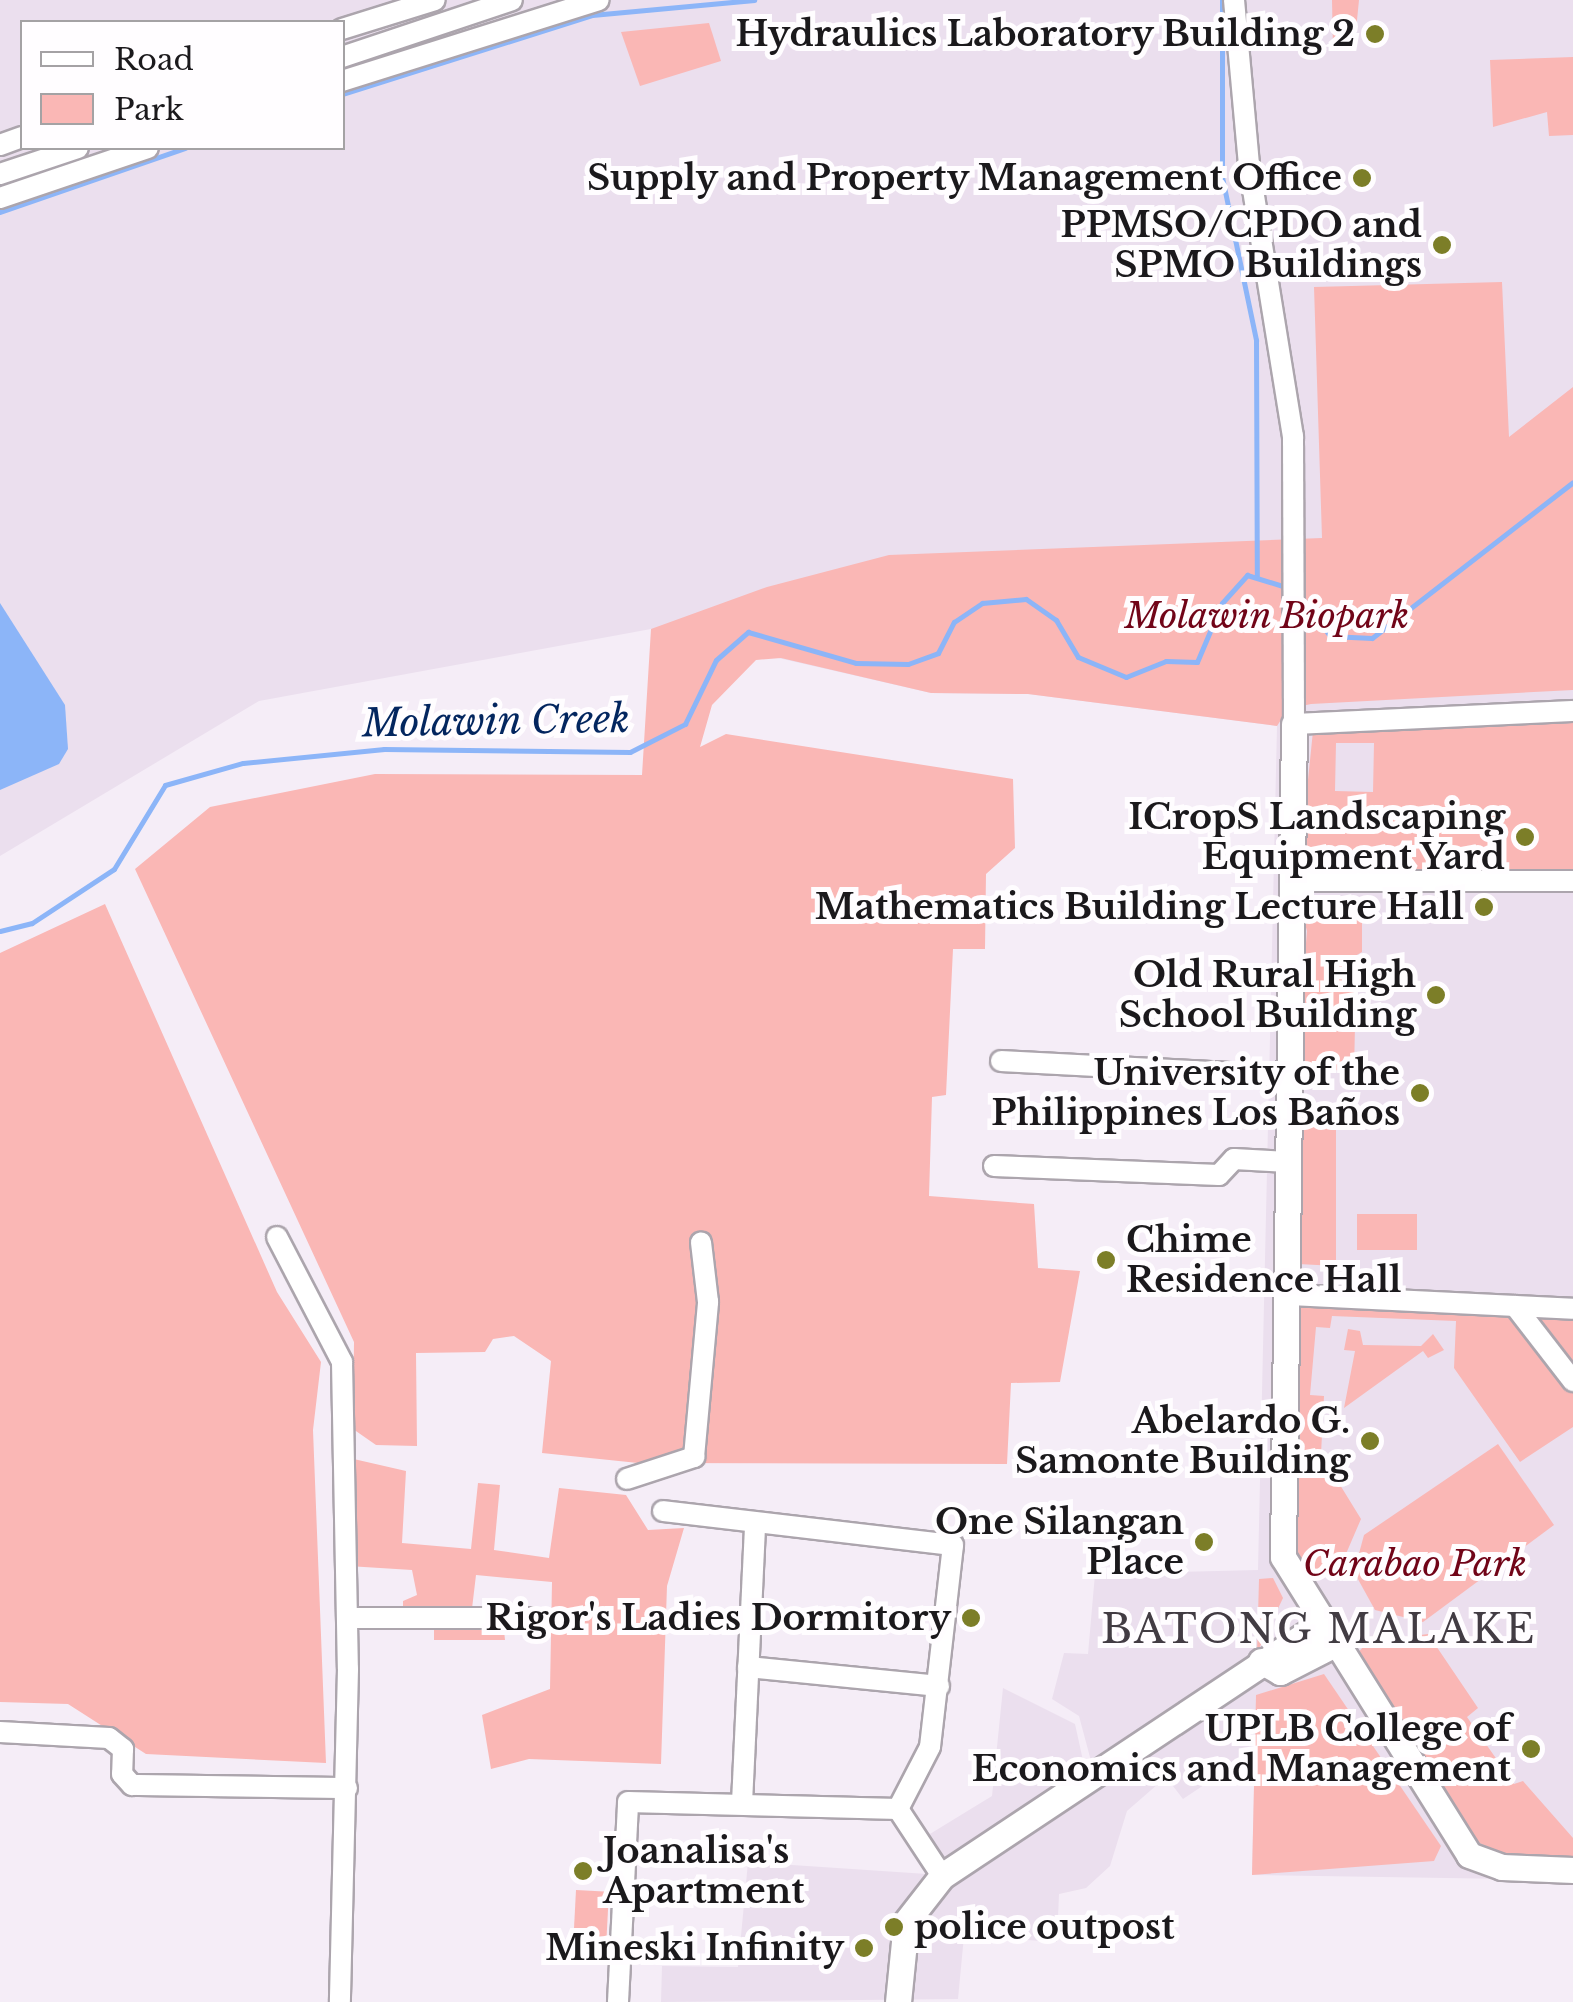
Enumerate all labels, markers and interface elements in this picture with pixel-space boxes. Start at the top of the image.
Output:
place label: Hydraulics Laboratory Building 2 [734,13,1355,55]
legend [20,20,345,150]
marker: Hydraulics Laboratory Building 2 [1364,23,1386,45]
text: Road [114,41,194,78]
text: Park [114,91,184,128]
place label: Supply and Property Management Office [585,157,1342,199]
marker: Supply and Property Management Office [1351,167,1373,189]
place label: PPMSO/CPDO and SPMO Buildings [1061,204,1422,286]
marker: PPMSO/CPDO and SPMO Buildings [1431,234,1453,256]
park label: Molawin Biopark [1124,595,1410,637]
water label: Molawin Creek [361,696,631,746]
place label: ICropS Landscaping Equipment Yard [1128,796,1505,878]
marker: ICropS Landscaping Equipment Yard [1514,826,1536,848]
place label: Mathematics Building Lecture Hall [814,886,1464,928]
marker: Mathematics Building Lecture Hall [1473,896,1495,918]
place label: Old Rural High School Building [1119,954,1416,1036]
marker: Old Rural High School Building [1425,984,1447,1006]
place label: University of the Philippines Los Baños [991,1052,1400,1134]
marker: University of the Philippines Los Baños [1409,1082,1431,1104]
place label: Chime Residence Hall [1126,1219,1401,1301]
marker: Chime Residence Hall [1095,1249,1117,1271]
place label: Abelardo G. Samonte Building [1015,1400,1350,1482]
marker: Abelardo G. Samonte Building [1359,1430,1381,1452]
place label: One Silangan Place [935,1501,1184,1583]
marker: One Silangan Place [1193,1531,1215,1553]
park label: Carabao Park [1303,1543,1527,1585]
place label: Rigor's Ladies Dormitory [485,1597,951,1639]
district label: BATONG MALAKE [1101,1605,1537,1653]
marker: Rigor's Ladies Dormitory [960,1607,982,1629]
place label: UPLB College of Economics and Management [972,1708,1511,1790]
marker: UPLB College of Economics and Management [1520,1738,1542,1760]
place label: Joanalisa's Apartment [603,1830,805,1912]
marker: Joanalisa's Apartment [572,1860,594,1882]
place label: police outpost [914,1906,1175,1948]
marker: police outpost [883,1916,905,1938]
place label: Mineski Infinity [545,1927,844,1969]
marker: Mineski Infinity [853,1937,875,1959]

